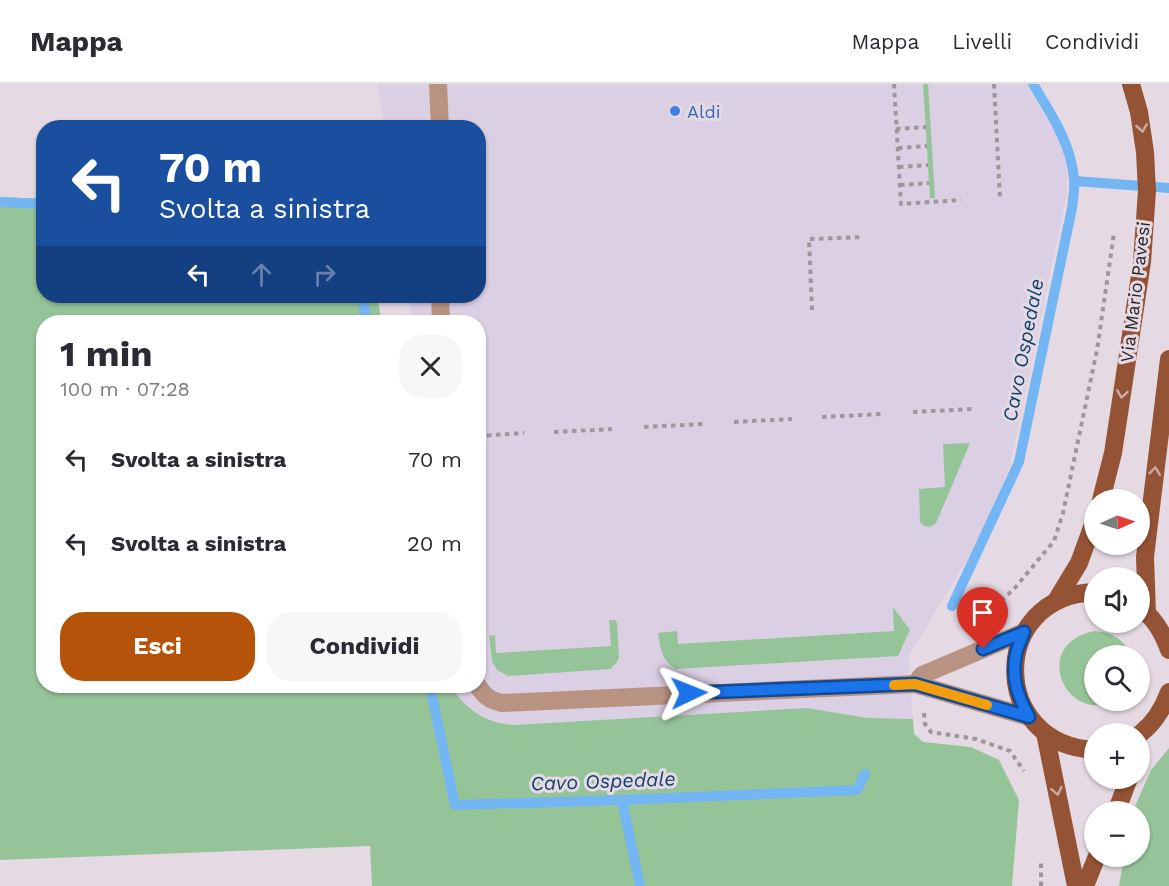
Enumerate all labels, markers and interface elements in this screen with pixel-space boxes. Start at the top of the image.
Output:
text: Mappa [30,25,123,58]
text: Mappa [851,29,919,54]
text: Livelli [952,29,1012,54]
text: Condividi [1045,29,1139,54]
place label: Aldi [687,101,720,122]
marker: Aldi [668,104,682,118]
one-way arrow [1135,123,1147,132]
text: 70 m [159,143,262,192]
icon: left [60,144,138,222]
text: Svolta a sinistra [159,193,370,225]
street label: Via Mario Pavesi [1116,220,1154,364]
icon: left [182,258,215,291]
icon: ahead [245,258,278,291]
icon: right [308,258,341,291]
water label: Cavo Ospedale [997,276,1049,424]
text: 1 min [60,333,152,375]
button: close [399,335,462,398]
text: 100 m · 07:28 [60,377,190,401]
one-way arrow [1116,390,1128,399]
icon: left [60,443,93,476]
text: Svolta a sinistra [111,447,286,472]
text: 70 m [408,447,462,472]
one-way arrow [1149,466,1161,476]
north arrow [1084,489,1150,555]
map controls [1084,489,1150,867]
icon: left [60,527,93,560]
text: Svolta a sinistra [111,531,286,556]
text: 20 m [407,531,462,556]
button: sound [1084,567,1150,633]
pin [957,587,1008,649]
icon: arrive [966,596,999,629]
button: Esci [60,612,255,681]
button: Condividi [267,612,462,681]
button: search [1084,645,1150,711]
position arrow [657,661,721,725]
button: + [1084,723,1150,789]
water label: Cavo Ospedale [530,766,676,796]
one-way arrow [1050,785,1063,795]
button: − [1084,801,1150,867]

